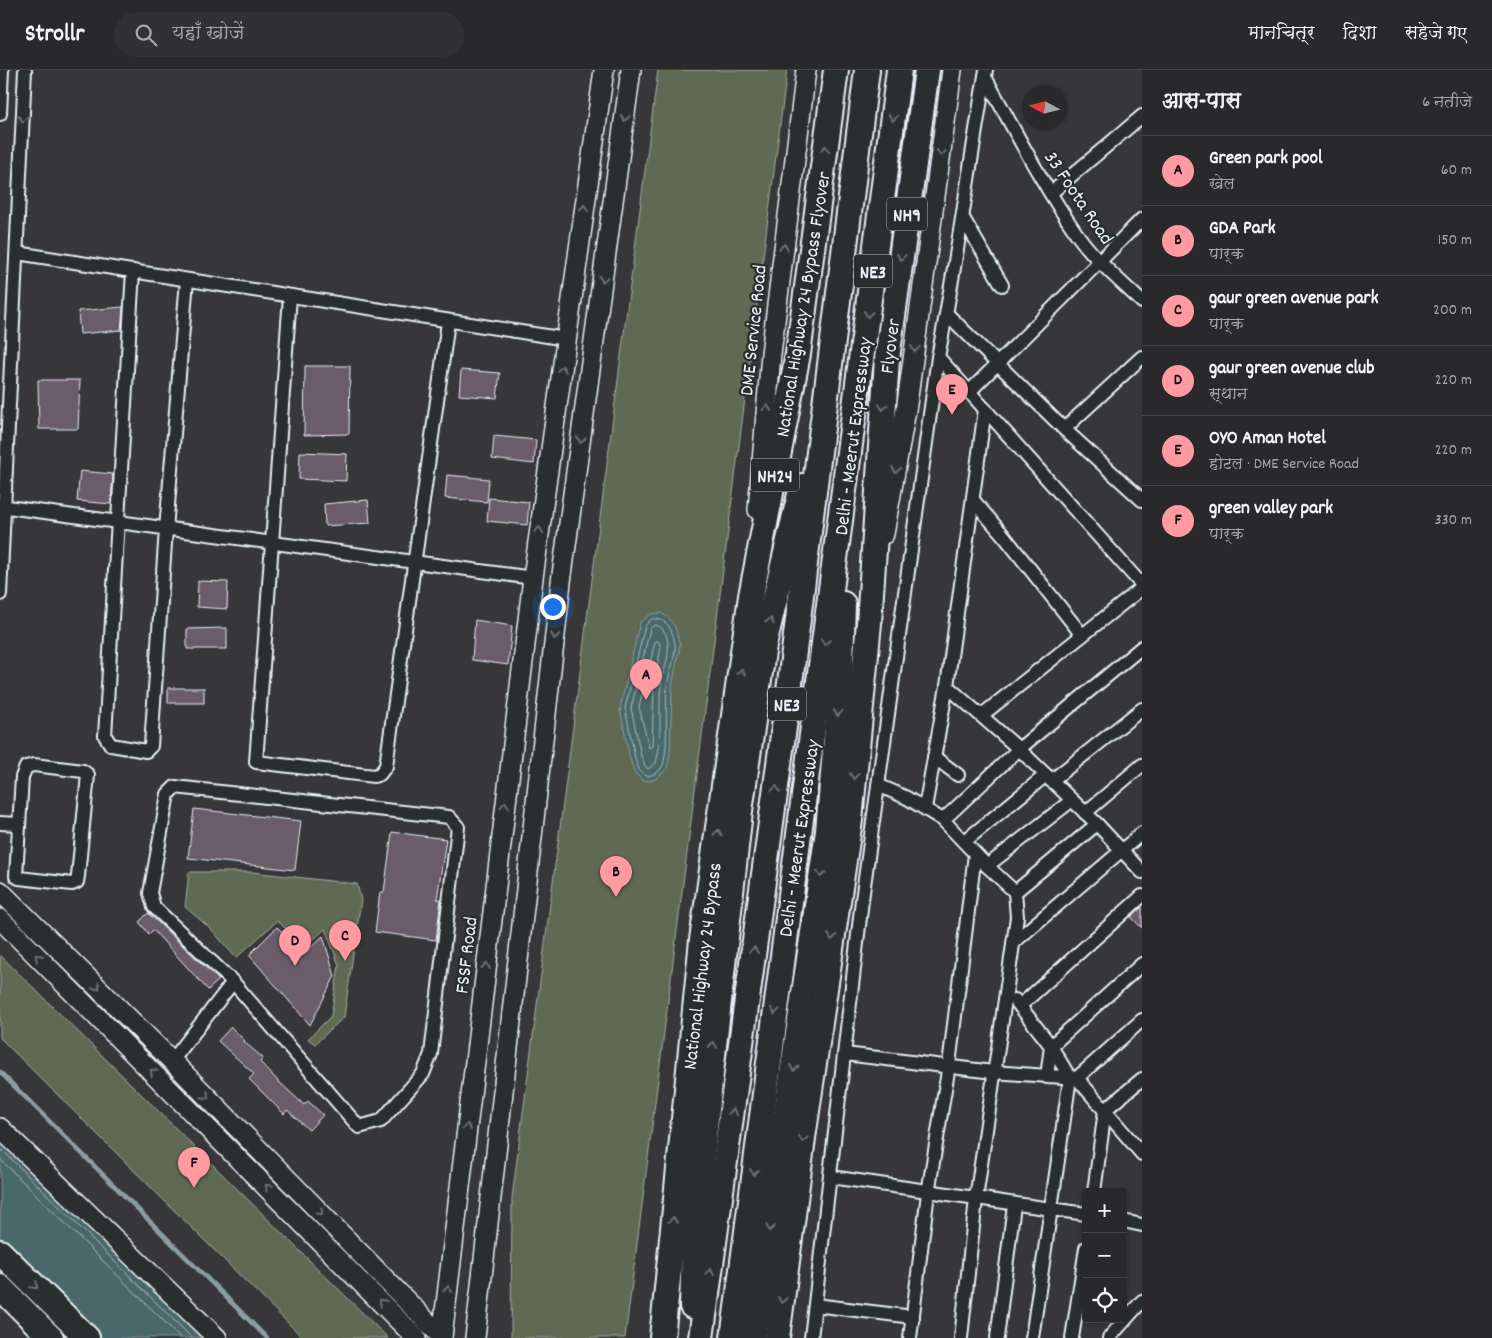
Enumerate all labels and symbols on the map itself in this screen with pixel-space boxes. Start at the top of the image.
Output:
north arrow [1022,85,1067,130]
one-way arrow [620,114,630,123]
one-way arrow [17,115,28,123]
one-way arrow [888,115,899,123]
one-way arrow [819,145,830,153]
street label: 33 Foota Road [1036,146,1119,251]
one-way arrow [937,149,947,157]
street label: National Highway 24 Bypass Flyover [770,169,840,439]
road number: NH9 [887,198,927,230]
one-way arrow [578,204,589,212]
one-way arrow [778,242,789,250]
one-way arrow [896,253,907,261]
road number: NE3 [854,255,892,288]
street label: DME Service Road [734,263,776,397]
one-way arrow [598,276,609,284]
one-way arrow [863,311,874,319]
street label: Flyover [875,317,909,375]
street label: Delhi - Meerut Expressway [829,335,881,537]
one-way arrow [910,345,921,353]
one-way arrow [556,365,566,373]
pin: E [936,374,968,415]
one-way arrow [878,403,889,411]
one-way arrow [761,404,772,412]
one-way arrow [576,437,587,445]
road number: NH24 [751,458,799,492]
one-way arrow [891,465,901,474]
one-way arrow [534,526,544,534]
your location [540,594,566,620]
one-way arrow [764,617,775,626]
one-way arrow [550,632,561,640]
one-way arrow [820,637,830,646]
pin: A [630,659,662,700]
one-way arrow [735,667,746,675]
road number: NE3 [768,688,806,720]
one-way arrow [833,709,844,717]
street label: Delhi - Meerut Expressway [773,737,829,939]
one-way arrow [849,772,860,780]
one-way arrow [770,785,781,793]
one-way arrow [499,800,510,808]
one-way arrow [713,828,723,837]
pin: B [600,856,632,897]
street label: National Highway 24 Bypass [677,861,731,1072]
one-way arrow [817,870,827,879]
street label: FSSF Road [449,915,487,996]
pin: C [329,920,361,961]
pin: D [279,925,311,966]
one-way arrow [827,933,837,941]
one-way arrow [749,946,759,955]
one-way arrow [35,954,44,963]
one-way arrow [480,962,491,970]
one-way arrow [91,981,100,990]
one-way arrow [770,1007,781,1015]
one-way arrow [707,1041,718,1049]
one-way arrow [789,1063,799,1072]
one-way arrow [150,1069,159,1078]
one-way arrow [201,1090,210,1099]
one-way arrow [727,1107,738,1115]
one-way arrow [461,1123,472,1131]
one-way arrow [798,1135,809,1143]
pin: F [178,1147,210,1188]
one-way arrow [749,1168,760,1176]
one-way arrow [265,1184,274,1193]
one-way arrow [314,1206,323,1215]
one-way arrow [667,1215,678,1223]
one-way arrow [765,1225,776,1233]
one-way arrow [705,1268,715,1277]
one-way arrow [29,1280,38,1289]
one-way arrow [442,1284,453,1292]
one-way arrow [777,1296,788,1304]
one-way arrow [379,1299,388,1308]

